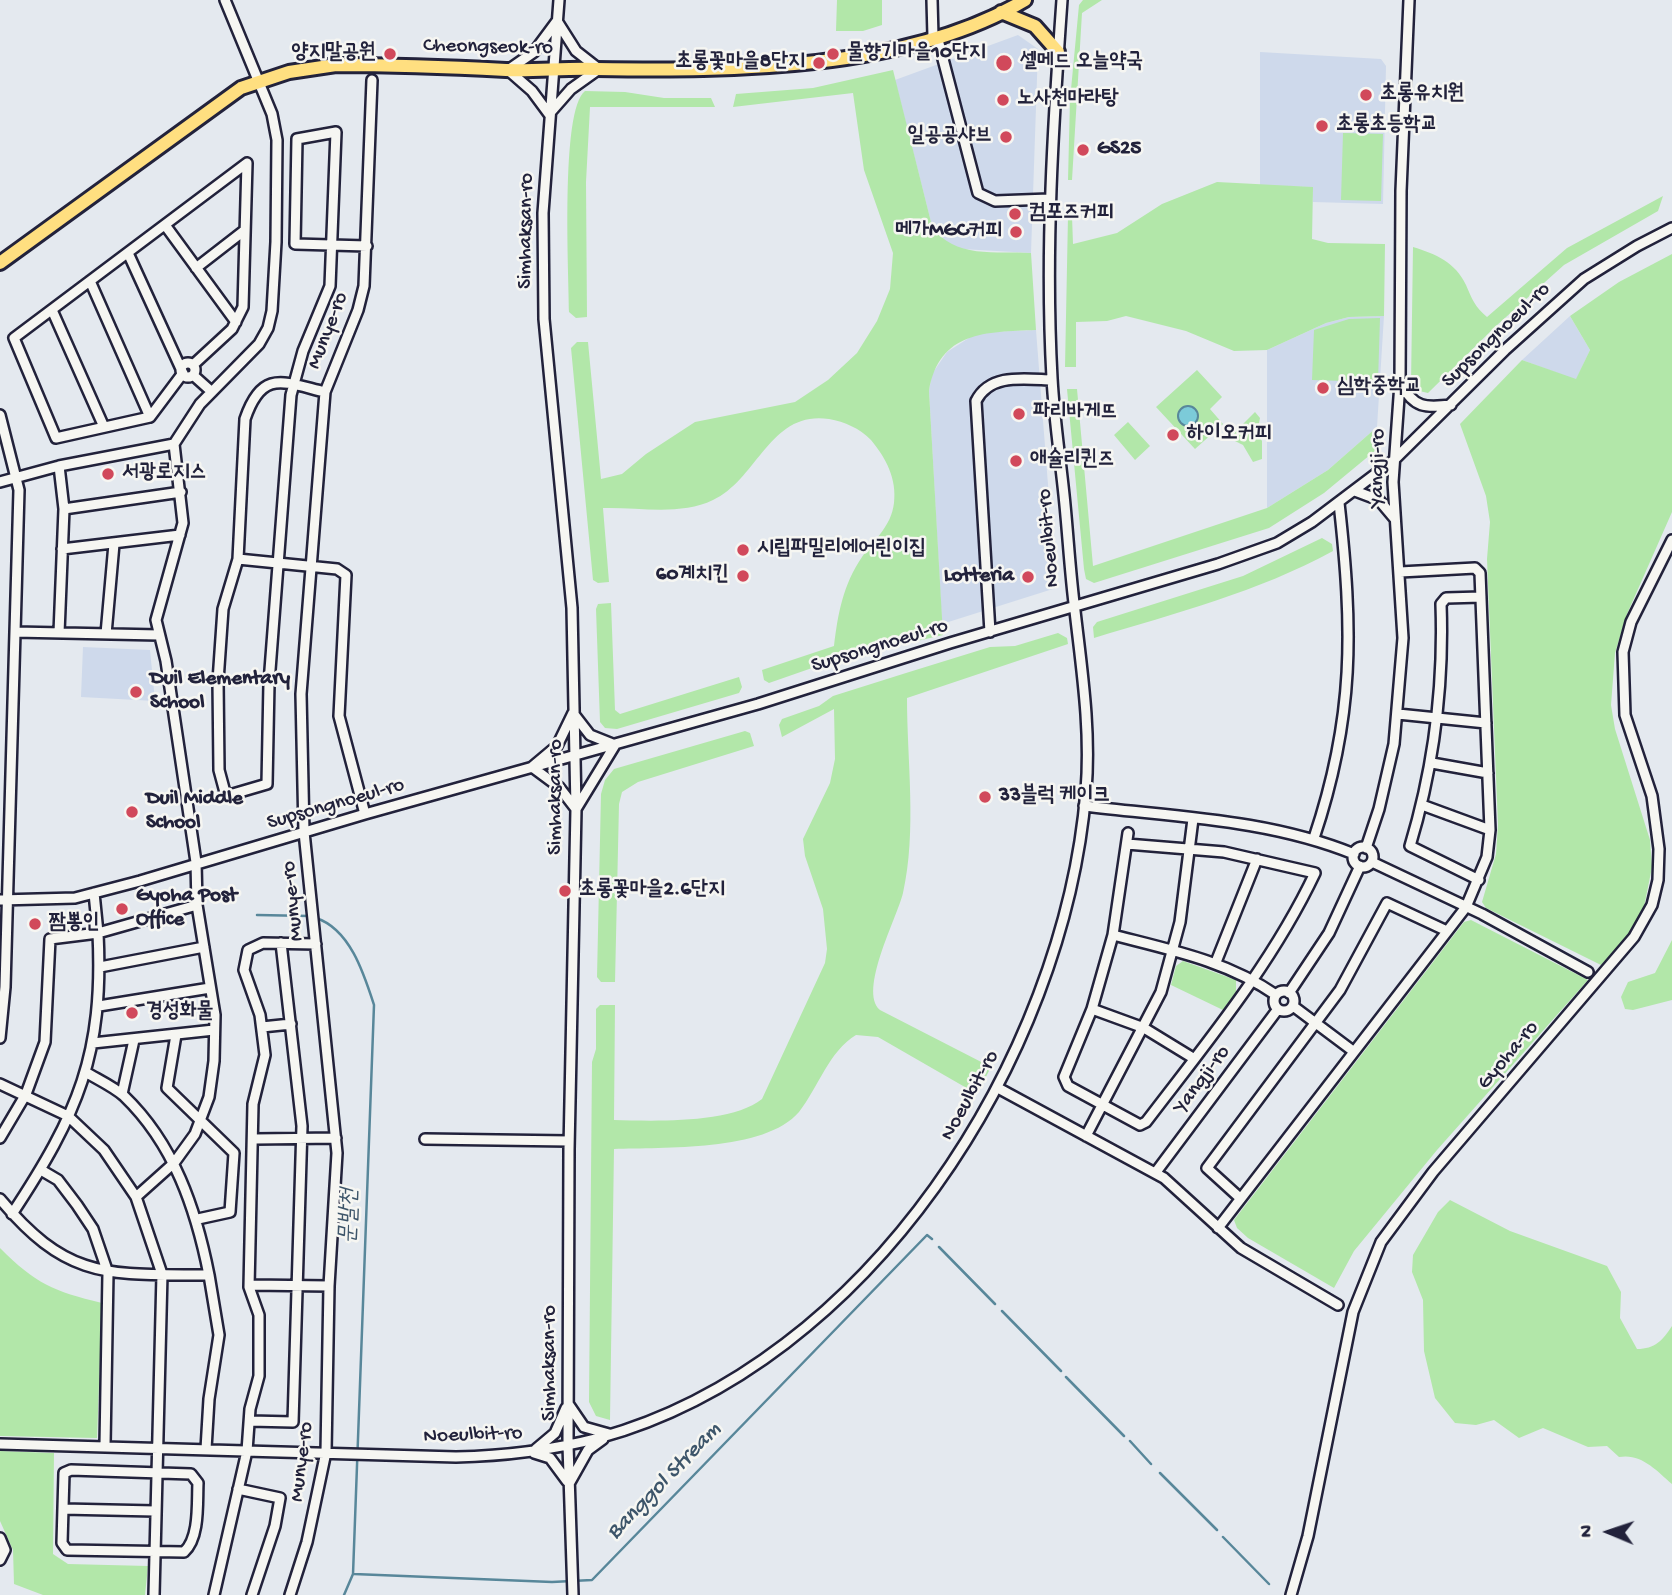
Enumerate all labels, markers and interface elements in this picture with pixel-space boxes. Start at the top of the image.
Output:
street label: Cheongseok-ro [423,34,553,62]
place label: 양지말공원 [292,41,376,67]
place label: 물향기마을10단지 [847,41,986,67]
marker: 양지말공원 [382,46,398,62]
marker: 물향기마을10단지 [825,46,841,62]
place label: 초롱꽃마을8단지 [675,50,805,76]
place label: 셀메드 오늘약국 [1020,50,1143,76]
marker: 셀메드 오늘약국 [994,53,1014,73]
marker: 초롱꽃마을8단지 [811,55,827,71]
place label: 초롱유치원 [1380,82,1464,108]
place label: 노사천마라탕 [1017,87,1118,113]
marker: 초롱유치원 [1358,87,1374,103]
marker: 노사천마라탕 [995,92,1011,108]
place label: 초롱초등학교 [1336,113,1437,139]
marker: 초롱초등학교 [1314,118,1330,134]
place label: 일공공샤브 [908,124,992,150]
marker: 일공공샤브 [998,129,1014,145]
place label: GS25 [1097,137,1141,163]
marker: GS25 [1075,142,1091,158]
street label: Simhaksan-ro [513,173,541,289]
place label: 컴포즈커피 [1029,201,1113,227]
marker: 컴포즈커피 [1007,206,1023,222]
place label: 메가MGC커피 [895,219,1002,245]
marker: 메가MGC커피 [1008,224,1024,240]
street label: Supsongnoeul-ro [1437,278,1557,394]
street label: Munye-ro [303,289,355,373]
place label: 심학중학교 [1337,375,1421,401]
marker: 심학중학교 [1315,380,1331,396]
place label: 파리바게뜨 [1033,401,1117,427]
marker: 파리바게뜨 [1011,406,1027,422]
place label: 하이오커피 [1187,422,1271,448]
marker: 하이오커피 [1165,427,1181,443]
street label: Yangji-ro [1366,428,1392,508]
place label: 애슐리퀸즈 [1030,448,1114,474]
marker: 애슐리퀸즈 [1008,453,1024,469]
place label: 서광로지스 [122,461,206,487]
marker: 서광로지스 [100,466,116,482]
street label: Noeulbit-ro [1033,488,1067,588]
place label: 시립파밀리에어린이집 [757,537,926,563]
marker: 시립파밀리에어린이집 [735,542,751,558]
place label: 60계치킨 [656,563,729,589]
place label: Lotteria [944,564,1014,590]
marker: 60계치킨 [735,568,751,584]
marker: Lotteria [1020,569,1036,585]
street label: Supsongnoeul-ro [809,614,951,680]
place label: Duil Elementary School [150,667,290,717]
marker: Duil Elementary School [128,684,144,700]
street label: Simhaksan-ro [544,739,570,855]
street label: Supsongnoeul-ro [264,773,408,837]
place label: 33블럭 케이크 [999,784,1110,810]
place label: Duil Middle School [146,787,243,837]
marker: 33블럭 케이크 [977,789,993,805]
marker: Duil Middle School [124,804,140,820]
street label: Munye-ro [277,860,311,942]
place label: 초롱꽃마을2.6단지 [579,878,725,904]
marker: 초롱꽃마을2.6단지 [557,883,573,899]
place label: Gyoha Post Office [136,884,237,934]
marker: Gyoha Post Office [114,901,130,917]
place label: 짬뽕인 [49,911,100,937]
marker: 짬뽕인 [27,916,43,932]
place label: 경성화물 [146,1000,214,1026]
marker: 경성화물 [124,1005,140,1021]
street label: Gyoha-ro [1473,1016,1545,1096]
street label: Yangji-ro [1169,1041,1237,1119]
street label: Noeulbit-ro [936,1047,1006,1145]
water label: 문발천 [336,1188,366,1244]
street label: Simhaksan-ro [538,1305,564,1421]
water label: Banggol Stream [602,1417,728,1547]
street label: Munye-ro [286,1421,320,1503]
street label: Noeulbit-ro [423,1422,523,1450]
north arrow [1574,1497,1644,1567]
text: N [1576,1525,1599,1538]

